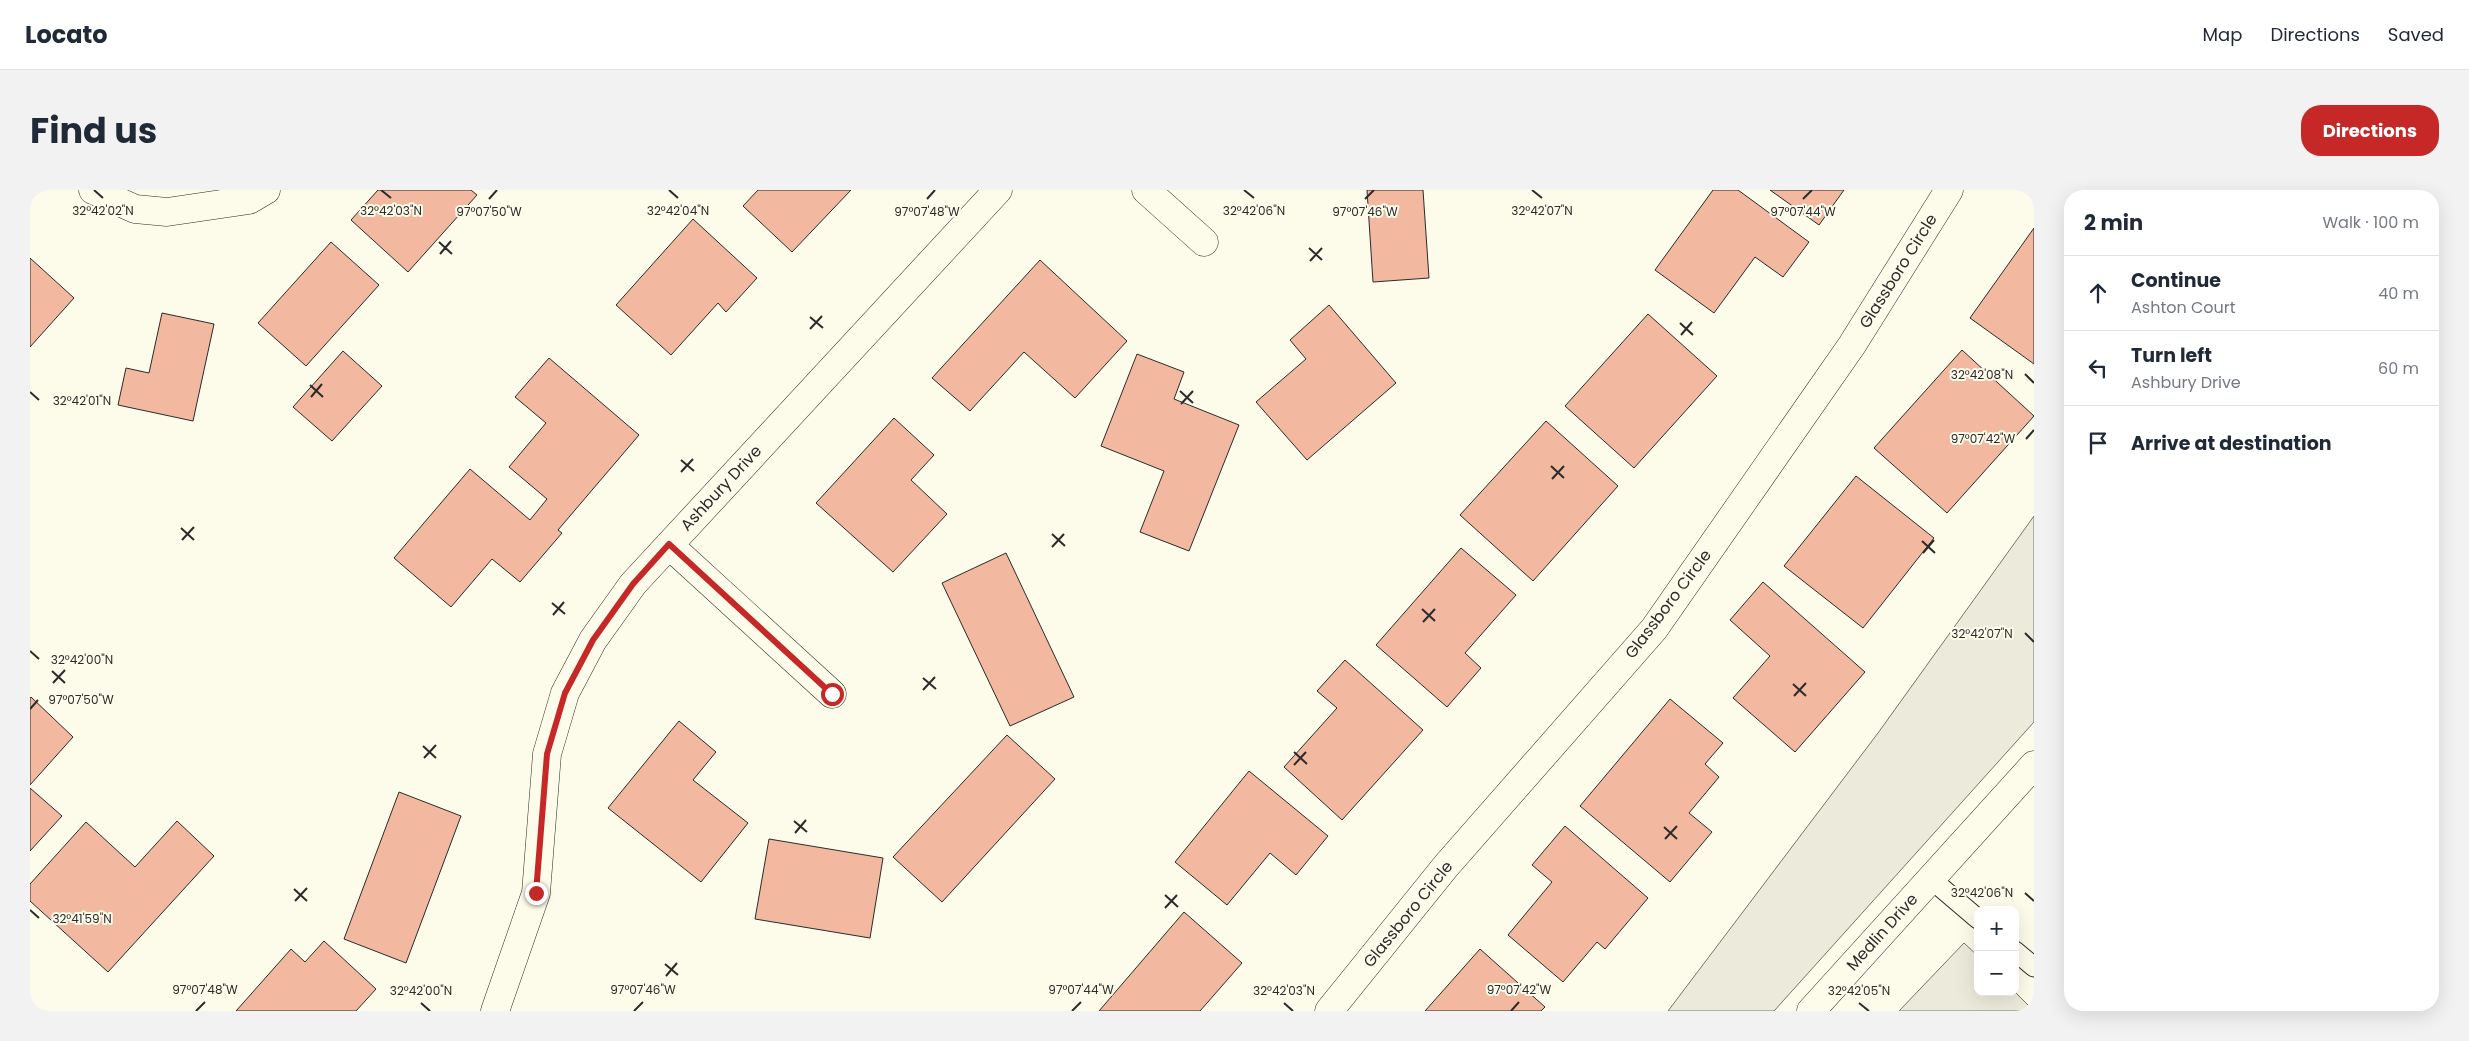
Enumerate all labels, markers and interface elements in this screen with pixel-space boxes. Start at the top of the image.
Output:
text: Locato [25,18,108,51]
text: Map [2203,22,2242,47]
text: Directions [2270,22,2360,47]
text: Saved [2388,22,2444,47]
button: Directions [2301,105,2439,156]
text: Find us [30,106,157,155]
text: 32°42'02"N [72,202,134,219]
text: 32°42'03"N [360,202,422,219]
text: 32°42'04"N [647,202,709,219]
text: 32°42'06"N [1223,202,1285,219]
text: 32°42'07"N [1511,202,1573,219]
text: 97°07'50"W [456,203,522,220]
text: 97°07'48"W [894,203,960,220]
text: 97°07'46"W [1332,203,1398,220]
text: 97°07'44"W [1770,203,1836,220]
text: 2 min [2084,208,2143,237]
street label: Glassboro Circle [1853,209,1943,333]
text: Walk · 100 m [2322,211,2419,234]
text: Continue [2131,267,2221,294]
icon: ahead [2084,279,2112,307]
text: 40 m [2378,282,2419,305]
text: Ashton Court [2131,296,2236,319]
text: Turn left [2131,342,2212,369]
icon: left [2084,354,2112,382]
text: 60 m [2378,357,2419,380]
text: 32°42'08"N [1951,366,2013,383]
text: Ashbury Drive [2131,371,2241,394]
text: 32°42'01"N [53,392,111,409]
icon: arrive [2084,429,2112,457]
text: 97°07'42"W [1951,430,2016,447]
text: Arrive at destination [2131,430,2332,457]
street label: Ashbury Drive [675,440,767,536]
street label: Glassboro Circle [1619,545,1717,663]
text: 32°42'07"N [1951,625,2013,642]
text: 32°42'00"N [51,651,113,668]
route start [821,683,844,706]
text: 97°07'50"W [48,691,114,708]
street label: Glassboro Circle [1358,856,1458,972]
route end [525,882,548,905]
text: 32°42'06"N [1951,884,2013,901]
street label: Medlin Drive [1841,888,1923,976]
map controls [1974,906,2019,996]
button: + [1974,906,2019,951]
text: 32°41'59"N [52,910,112,927]
button: − [1974,951,2019,996]
text: 97°07'48"W [172,981,238,998]
text: 97°07'46"W [610,981,676,998]
text: 97°07'44"W [1048,981,1114,998]
text: 97°07'42"W [1487,981,1552,998]
text: 32°42'00"N [390,982,452,999]
text: 32°42'03"N [1253,982,1315,999]
text: 32°42'05"N [1828,982,1890,999]

